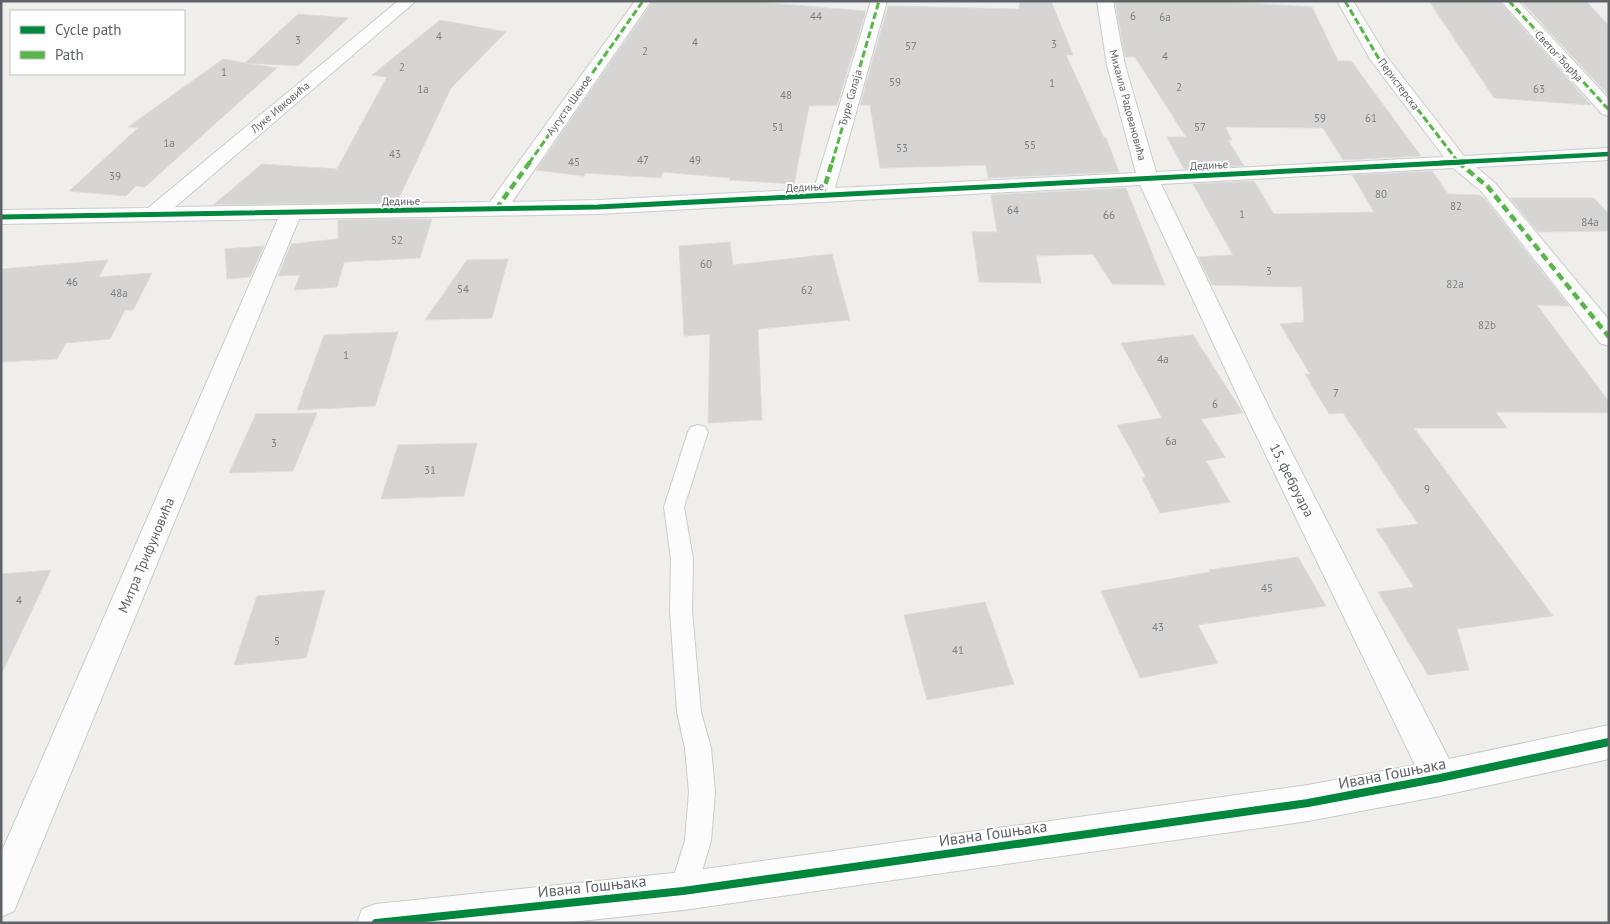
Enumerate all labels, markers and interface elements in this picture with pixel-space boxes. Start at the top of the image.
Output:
house number: 44 [810,9,822,23]
house number: 6 [1130,9,1136,23]
legend [10,10,185,75]
house number: 6a [1159,10,1171,24]
text: Cycle path [55,20,121,39]
street label: Светог Ђорђа [1532,27,1586,85]
house number: 4 [436,29,442,43]
house number: 3 [295,33,301,47]
house number: 4 [692,35,698,49]
house number: 3 [1051,37,1057,51]
house number: 57 [905,39,917,53]
house number: 2 [642,44,648,58]
text: Path [55,45,84,64]
street label: Михаила Радовановића [1106,48,1150,162]
house number: 4 [1162,49,1168,63]
street label: Перистерска [1375,55,1423,113]
house number: 2 [399,60,405,74]
house number: 1 [221,65,227,79]
street label: Ђуре Салаја [835,68,865,128]
street label: Аугуста Шеное [543,72,595,138]
house number: 59 [889,75,901,89]
house number: 1 [1049,76,1055,90]
street label: Луке Ивковића [247,78,312,136]
house number: 2 [1176,80,1182,94]
house number: 1a [417,82,429,96]
house number: 63 [1533,82,1545,96]
house number: 48 [780,88,792,102]
house number: 59 [1314,111,1326,125]
house number: 61 [1365,111,1377,125]
house number: 51 [772,120,784,134]
house number: 57 [1194,120,1206,134]
house number: 1a [163,136,175,150]
house number: 55 [1024,138,1036,152]
house number: 53 [896,141,908,155]
house number: 43 [389,147,401,161]
house number: 47 [637,153,649,167]
house number: 49 [689,153,701,167]
house number: 45 [568,155,580,169]
street label: Дедиње [1189,157,1229,173]
house number: 39 [109,169,121,183]
street label: Дедиње [785,179,825,195]
house number: 80 [1375,187,1387,201]
street label: Дедиње [382,194,421,208]
house number: 82 [1450,199,1462,213]
house number: 64 [1007,203,1019,217]
house number: 1 [1239,207,1245,221]
house number: 66 [1103,208,1115,222]
house number: 84a [1581,215,1599,229]
house number: 52 [391,233,403,247]
house number: 60 [700,257,712,271]
house number: 3 [1266,264,1272,278]
house number: 46 [66,275,78,289]
house number: 82a [1446,277,1464,291]
house number: 54 [457,282,469,296]
house number: 62 [801,283,813,297]
house number: 48a [110,286,128,300]
house number: 82b [1478,318,1496,332]
house number: 1 [343,348,349,362]
house number: 4a [1157,352,1169,366]
house number: 7 [1333,386,1339,400]
house number: 6 [1212,397,1218,411]
house number: 6a [1165,434,1177,448]
house number: 3 [271,436,277,450]
street label: 15. фебруара [1266,440,1318,520]
house number: 31 [424,463,436,477]
house number: 9 [1424,482,1430,496]
street label: Митра Трифуновића [114,494,178,615]
house number: 45 [1261,581,1273,595]
house number: 4 [16,593,22,607]
house number: 43 [1152,620,1164,634]
house number: 5 [274,634,280,648]
house number: 41 [952,643,964,657]
street label: Ивана Гошњака [1337,753,1447,793]
street label: Ивана Гошњака [938,816,1048,850]
street label: Ивана Гошњака [537,870,647,902]

